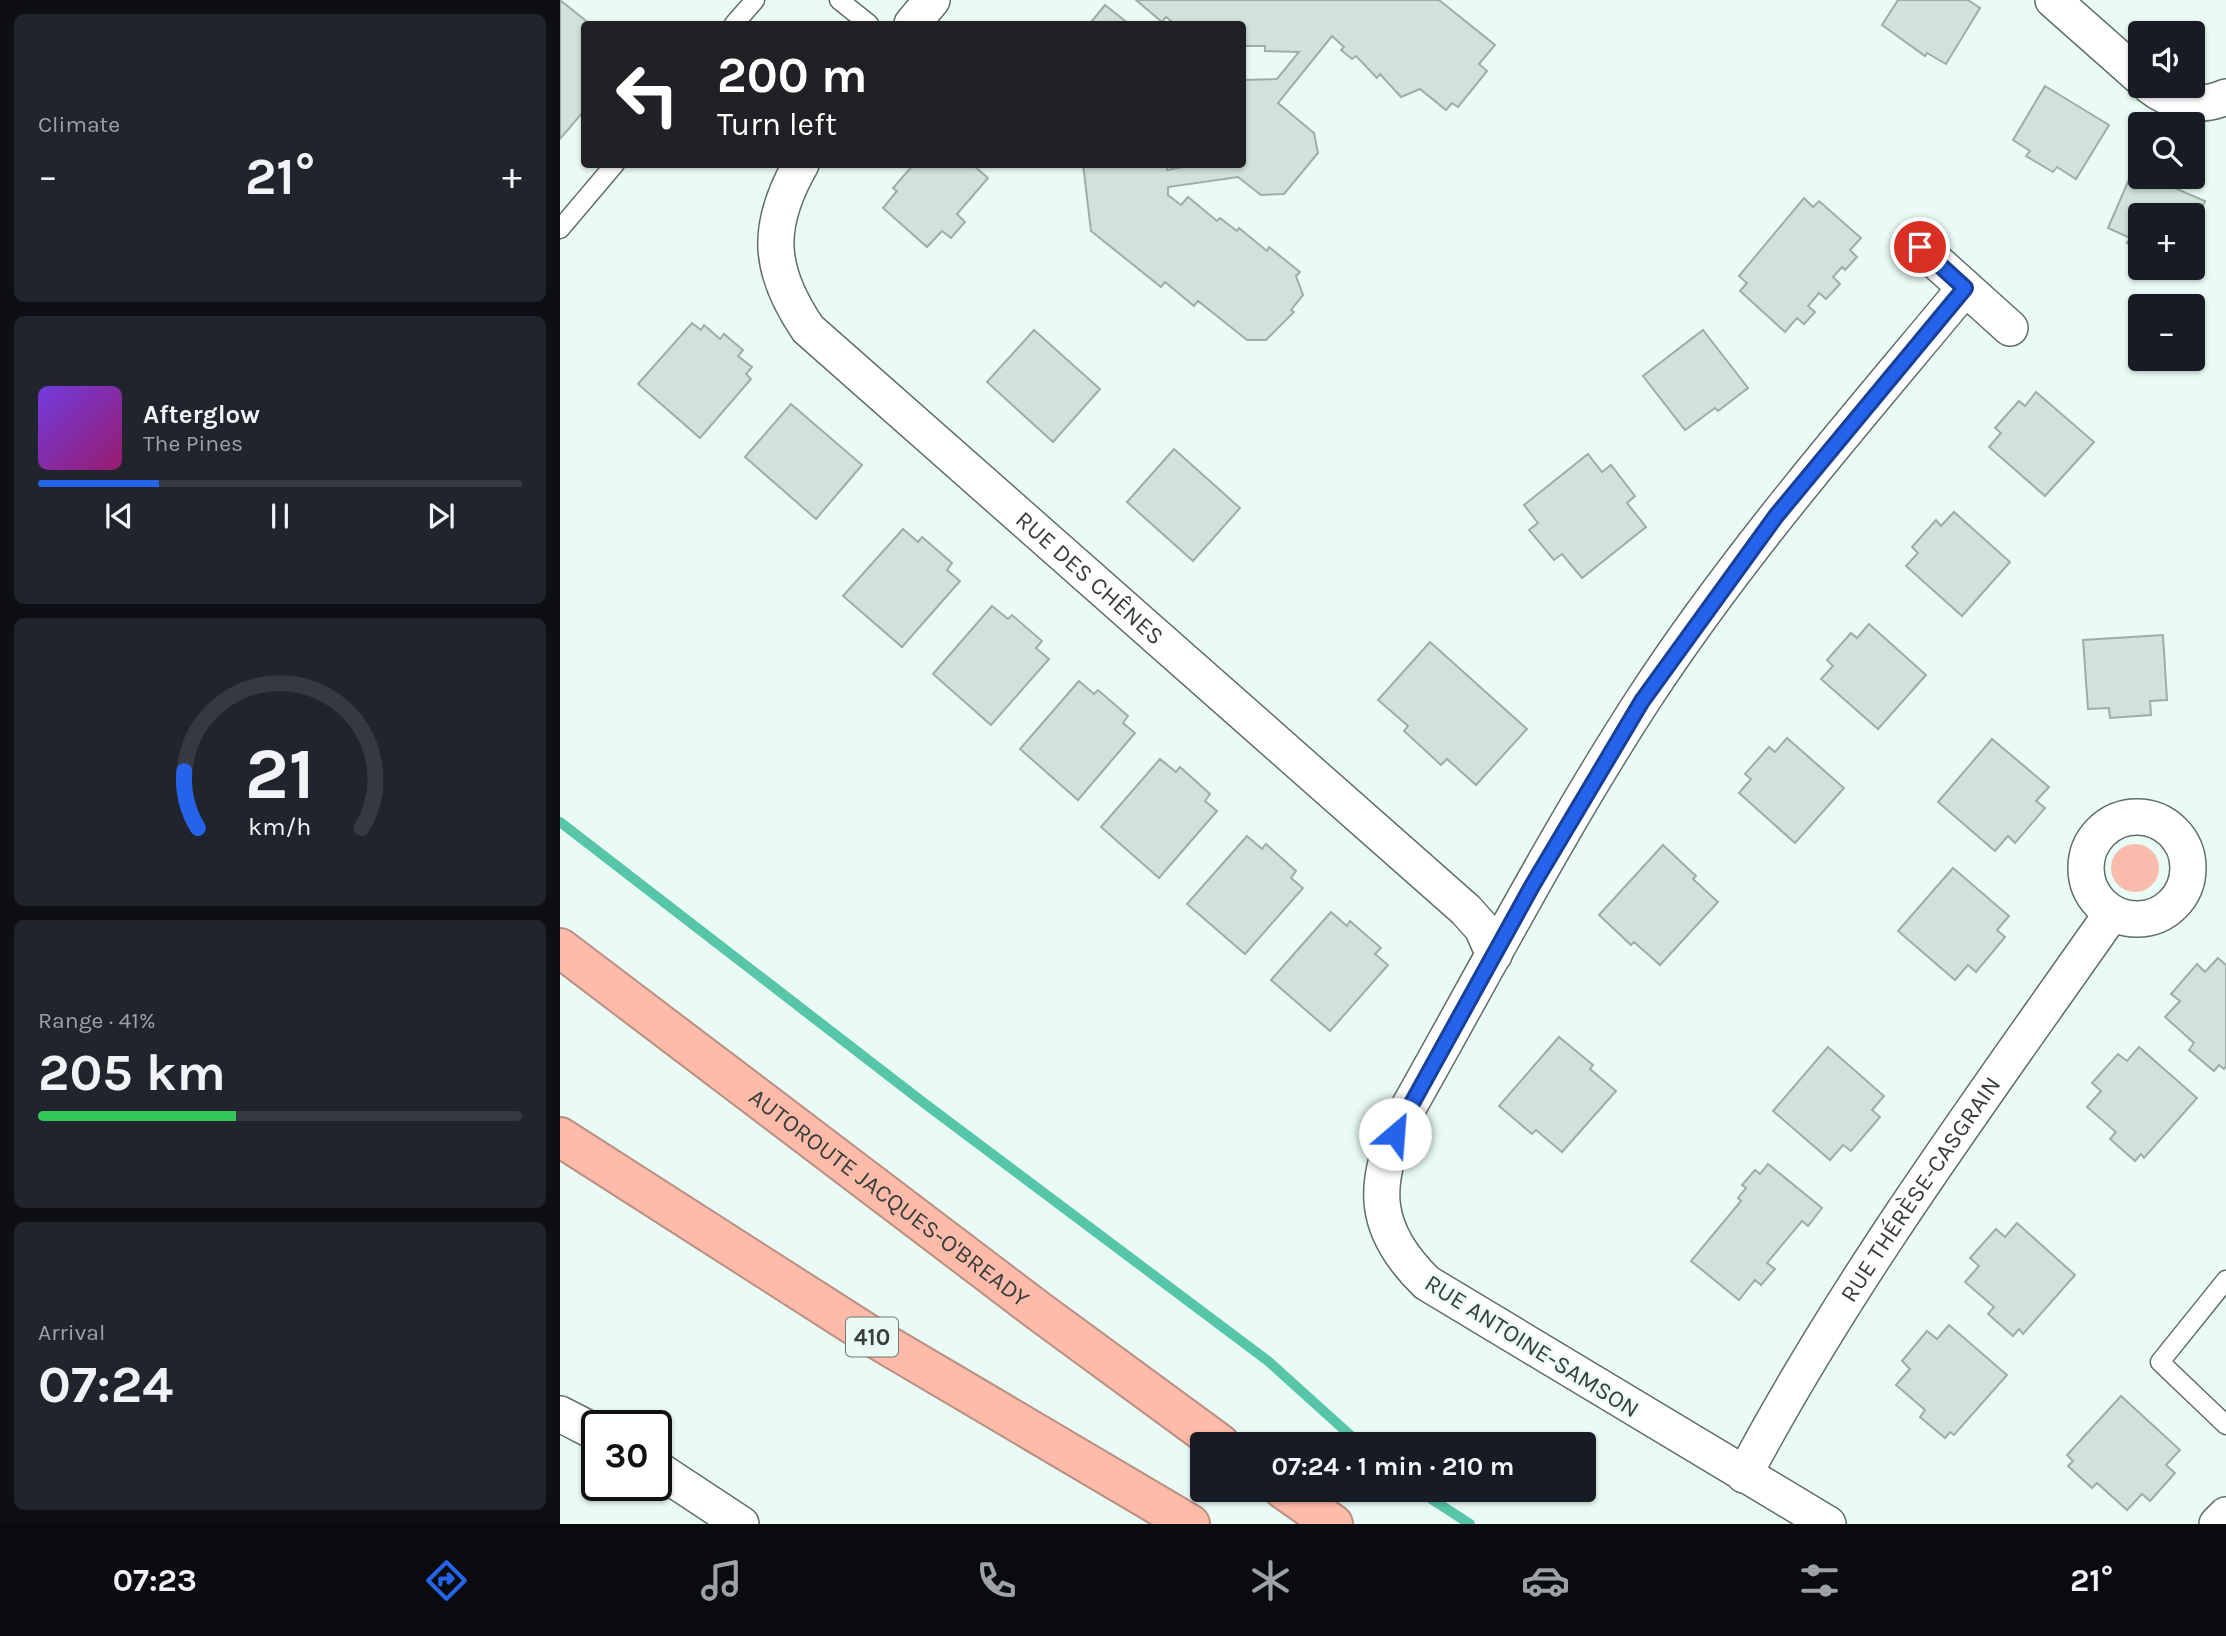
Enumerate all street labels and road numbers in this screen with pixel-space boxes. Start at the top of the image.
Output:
street label: RUE DES CHÊNES [1010,505,1169,651]
street label: RUE THÉRÈSE-CASGRAIN [1835,1071,2006,1307]
street label: AUTOROUTE JACQUES-O'BREADY [744,1082,1035,1313]
street label: RUE ANTOINE-SAMSON [1420,1269,1644,1423]
road number: 410 [846,1318,898,1356]

